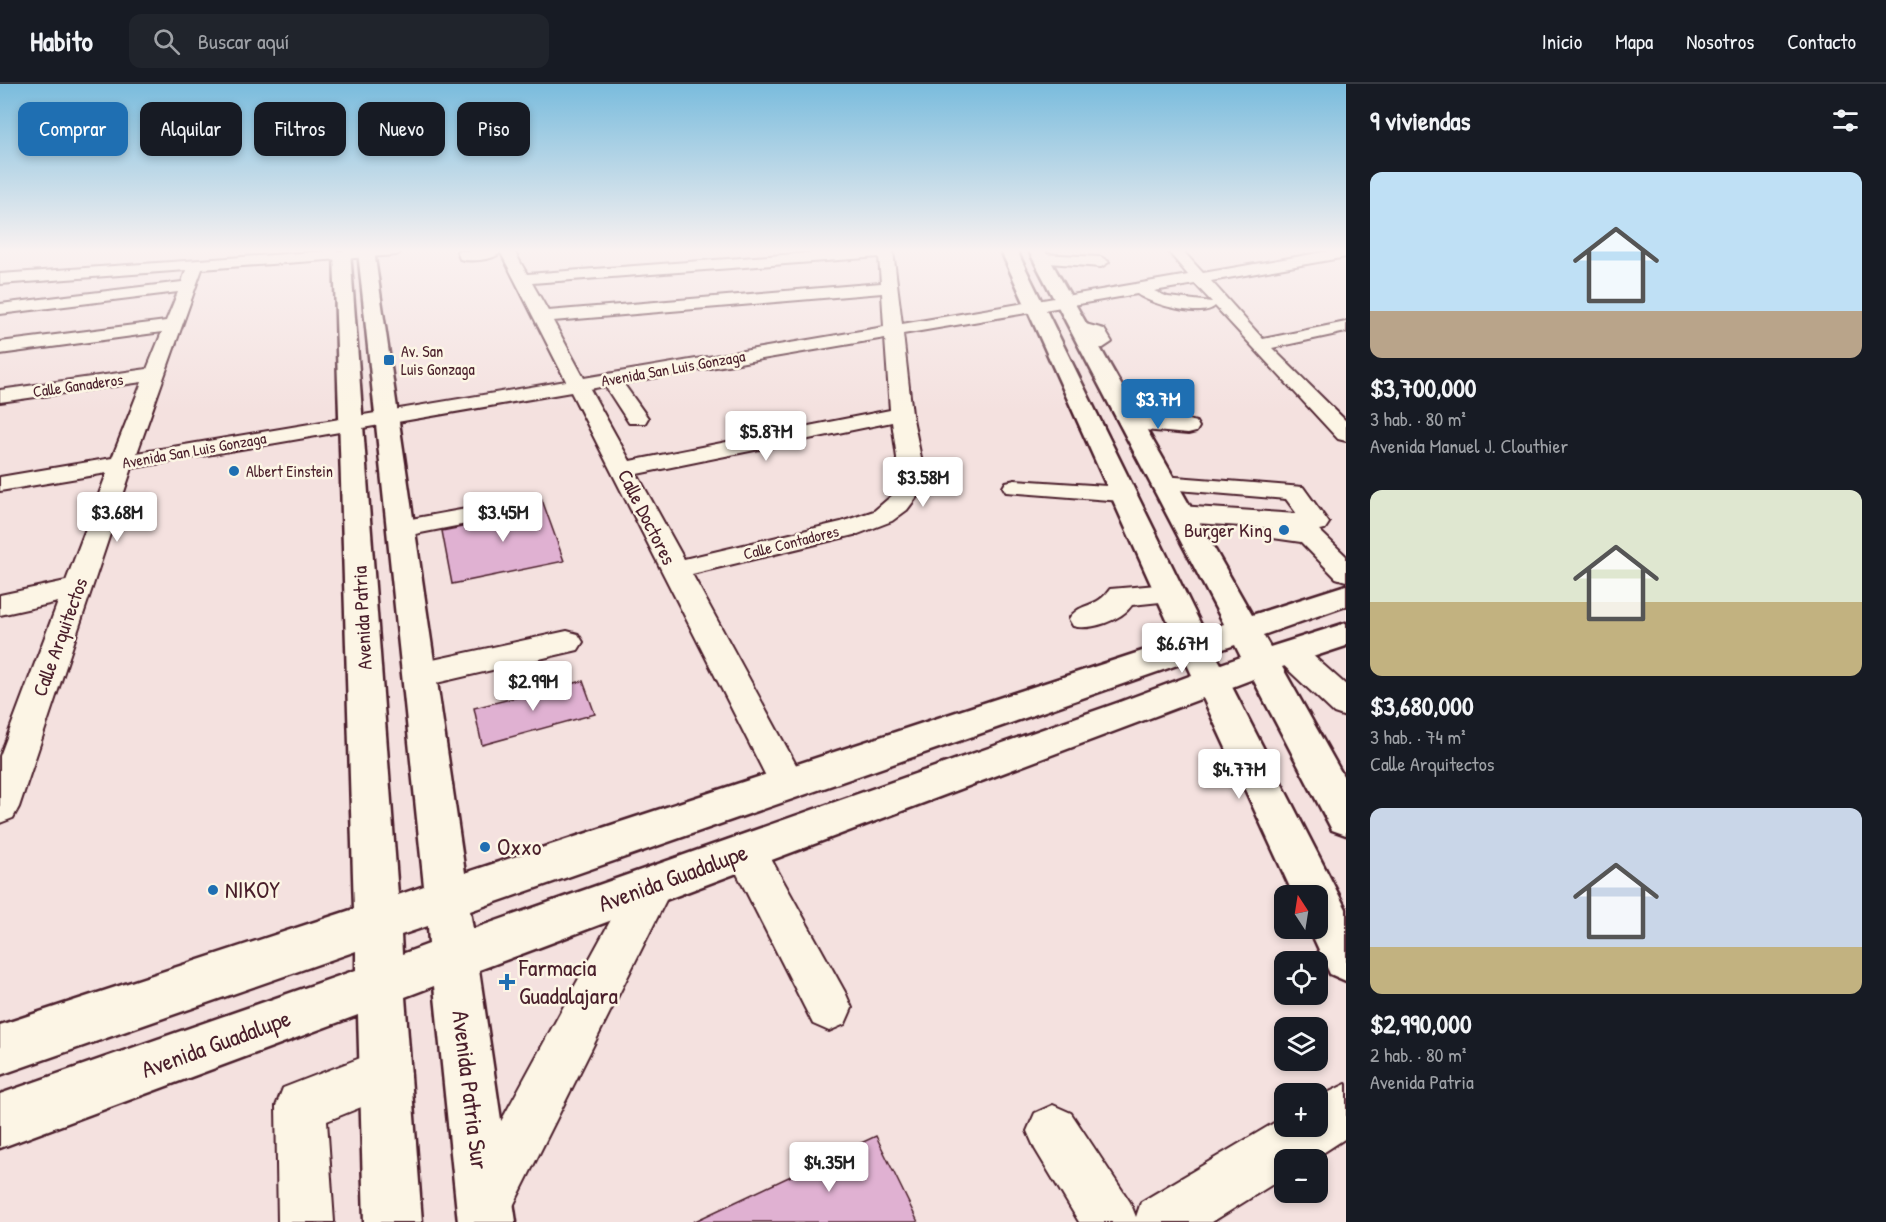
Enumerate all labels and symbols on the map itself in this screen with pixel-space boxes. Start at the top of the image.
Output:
place label: Av. San Luis Gonzaga [401,340,475,380]
street label: Avenida San Luis Gonzaga [599,345,747,391]
marker: Av. San Luis Gonzaga [382,353,396,367]
street label: Calle Ganaderos [31,368,125,402]
pin: $3.7M [1116,379,1200,430]
pin: $5.87M [717,411,815,462]
street label: Avenida San Luis Gonzaga [120,427,268,473]
pin: $3.58M [874,457,972,508]
place label: Albert Einstein [246,460,333,482]
marker: Albert Einstein [227,464,241,478]
street label: Calle Doctores [612,464,683,569]
pin: $3.68M [68,492,166,543]
pin: $3.45M [454,492,552,543]
place label: Burger King [1184,516,1272,543]
street label: Calle Contadores [741,520,841,564]
marker: Burger King [1277,523,1291,537]
street label: Avenida Patria [345,565,378,671]
street label: Calle Arquitectos [26,573,94,700]
pin: $6.67M [1133,623,1231,674]
pin: $2.99M [484,661,582,712]
pin: $4.77M [1190,749,1288,800]
place label: Oxxo [497,830,542,862]
street label: Avenida Guadalupe [594,835,752,919]
marker: Oxxo [478,840,492,854]
place label: NIKOY [225,873,280,905]
marker: NIKOY [206,883,220,897]
north arrow [1274,885,1328,939]
place label: Farmacia Guadalajara [518,951,618,1011]
marker: Farmacia Guadalajara [500,975,514,989]
street label: Avenida Guadalupe [137,1001,295,1085]
street label: Avenida Patria Sur [445,1009,497,1171]
pin: $4.35M [780,1142,878,1193]

